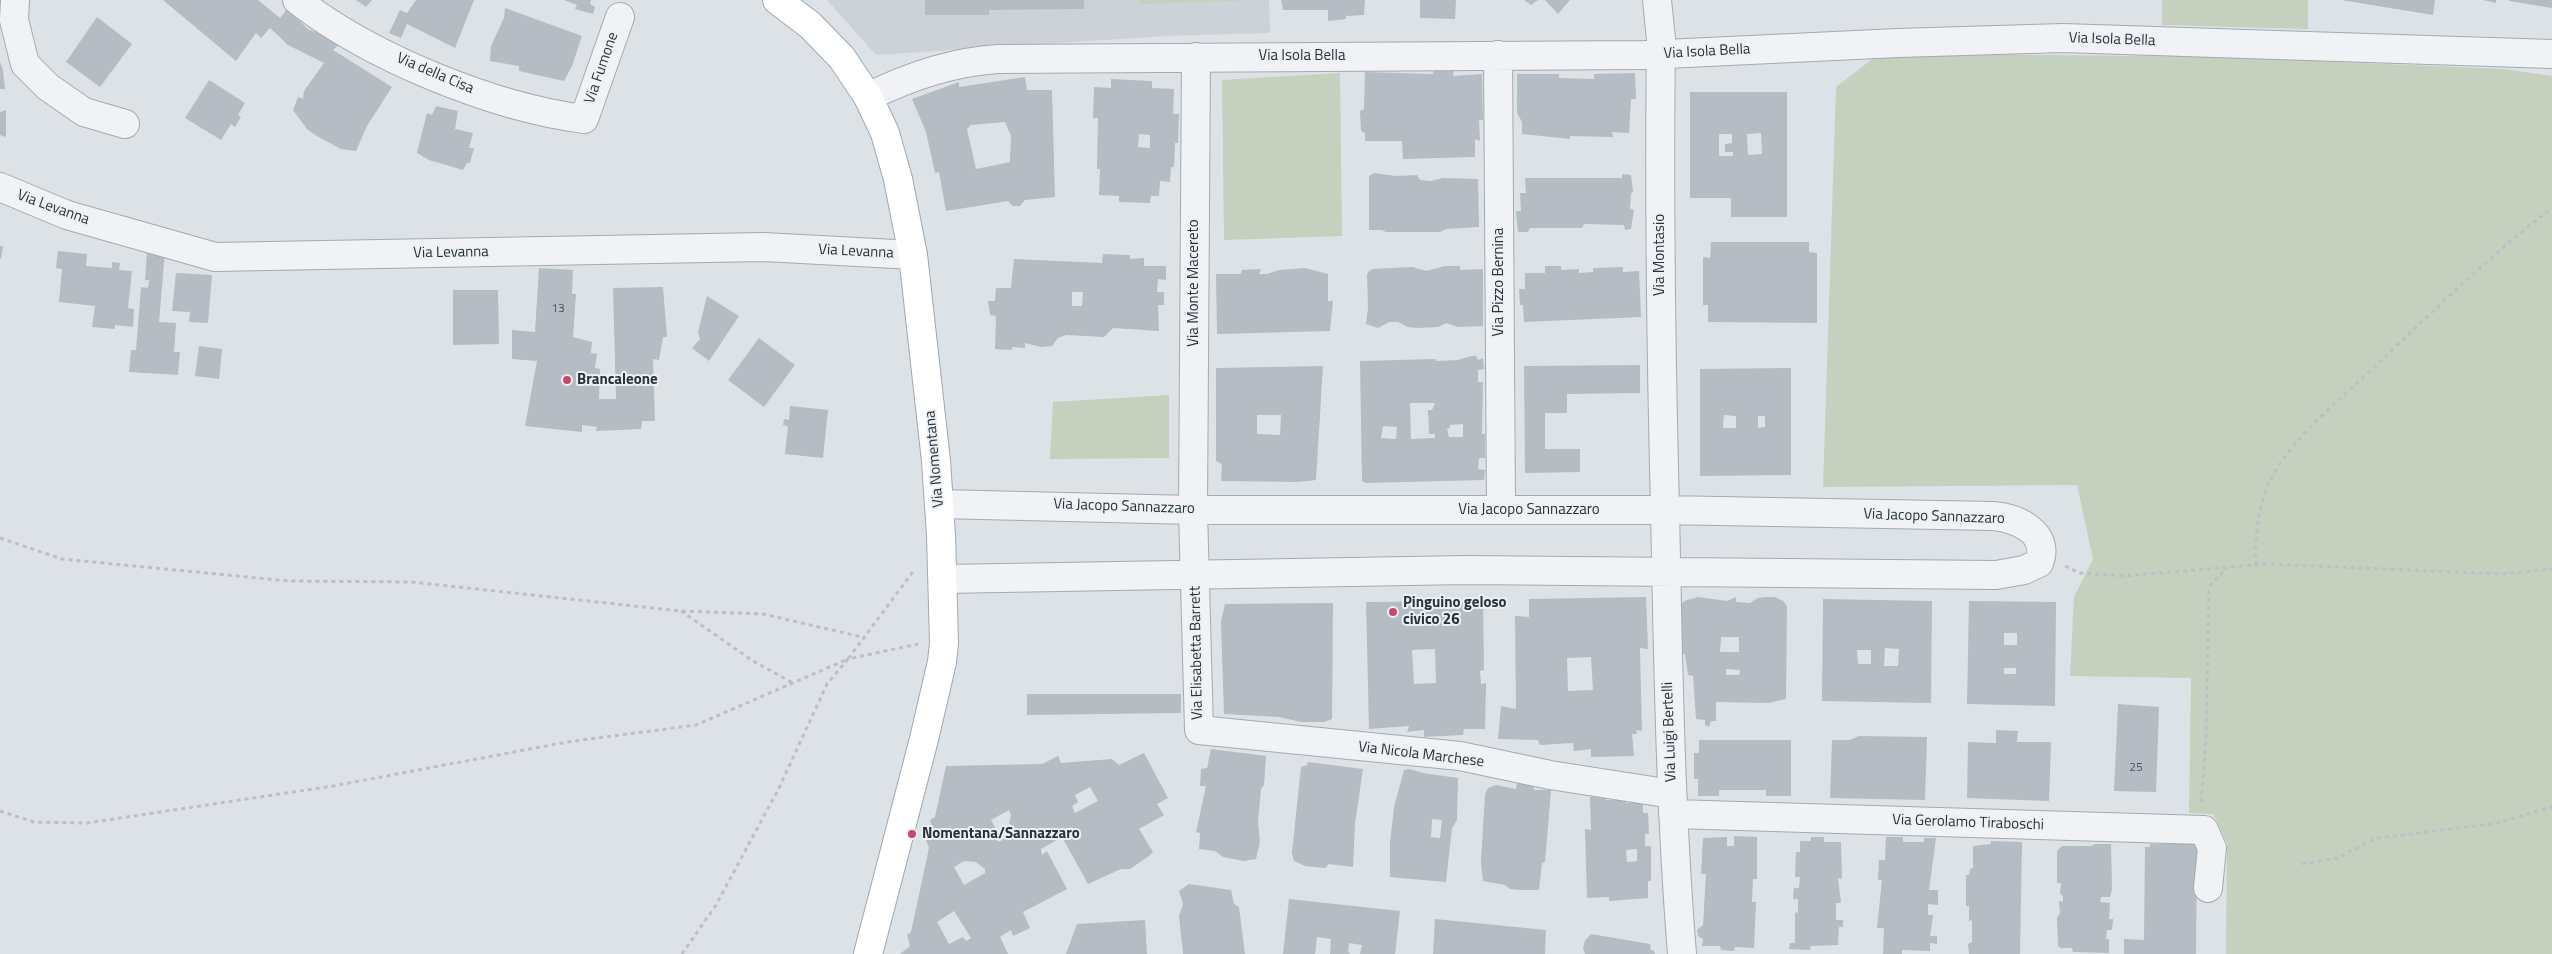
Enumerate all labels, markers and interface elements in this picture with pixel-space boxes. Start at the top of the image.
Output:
street label: Via Isola Bella [2068,29,2156,51]
street label: Via Fumone [581,30,623,106]
street label: Via Isola Bella [1663,41,1751,63]
street label: Via Isola Bella [1259,47,1345,65]
street label: Via della Cisa [394,50,476,98]
street label: Via Levanna [14,187,92,229]
street label: Via Montasio [1651,214,1669,296]
street label: Via Monte Macereto [1185,219,1203,347]
street label: Via Pizzo Bernina [1490,228,1508,336]
street label: Via Levanna [818,241,894,263]
street label: Via Levanna [413,243,489,263]
house number: 13 [551,302,565,316]
place label: Brancaleone [577,371,658,389]
marker: Brancaleone [561,374,573,386]
street label: Via Nomentana [922,410,948,508]
street label: Via Jacopo Sannazzaro [1053,496,1195,518]
street label: Via Jacopo Sannazzaro [1458,501,1600,519]
street label: Via Jacopo Sannazzaro [1863,506,2005,528]
street label: Via Elisabetta Barrett [1187,586,1207,720]
place label: Pinguino geloso civico 26 [1403,594,1506,629]
marker: Pinguino geloso civico 26 [1387,606,1399,618]
street label: Via Luigi Bertelli [1659,681,1681,783]
street label: Via Nicola Marchese [1357,738,1485,772]
house number: 25 [2129,761,2143,775]
street label: Via Gerolamo Tiraboschi [1892,811,2044,835]
place label: Nomentana/Sannazzaro [922,825,1080,843]
marker: Nomentana/Sannazzaro [906,828,918,840]

